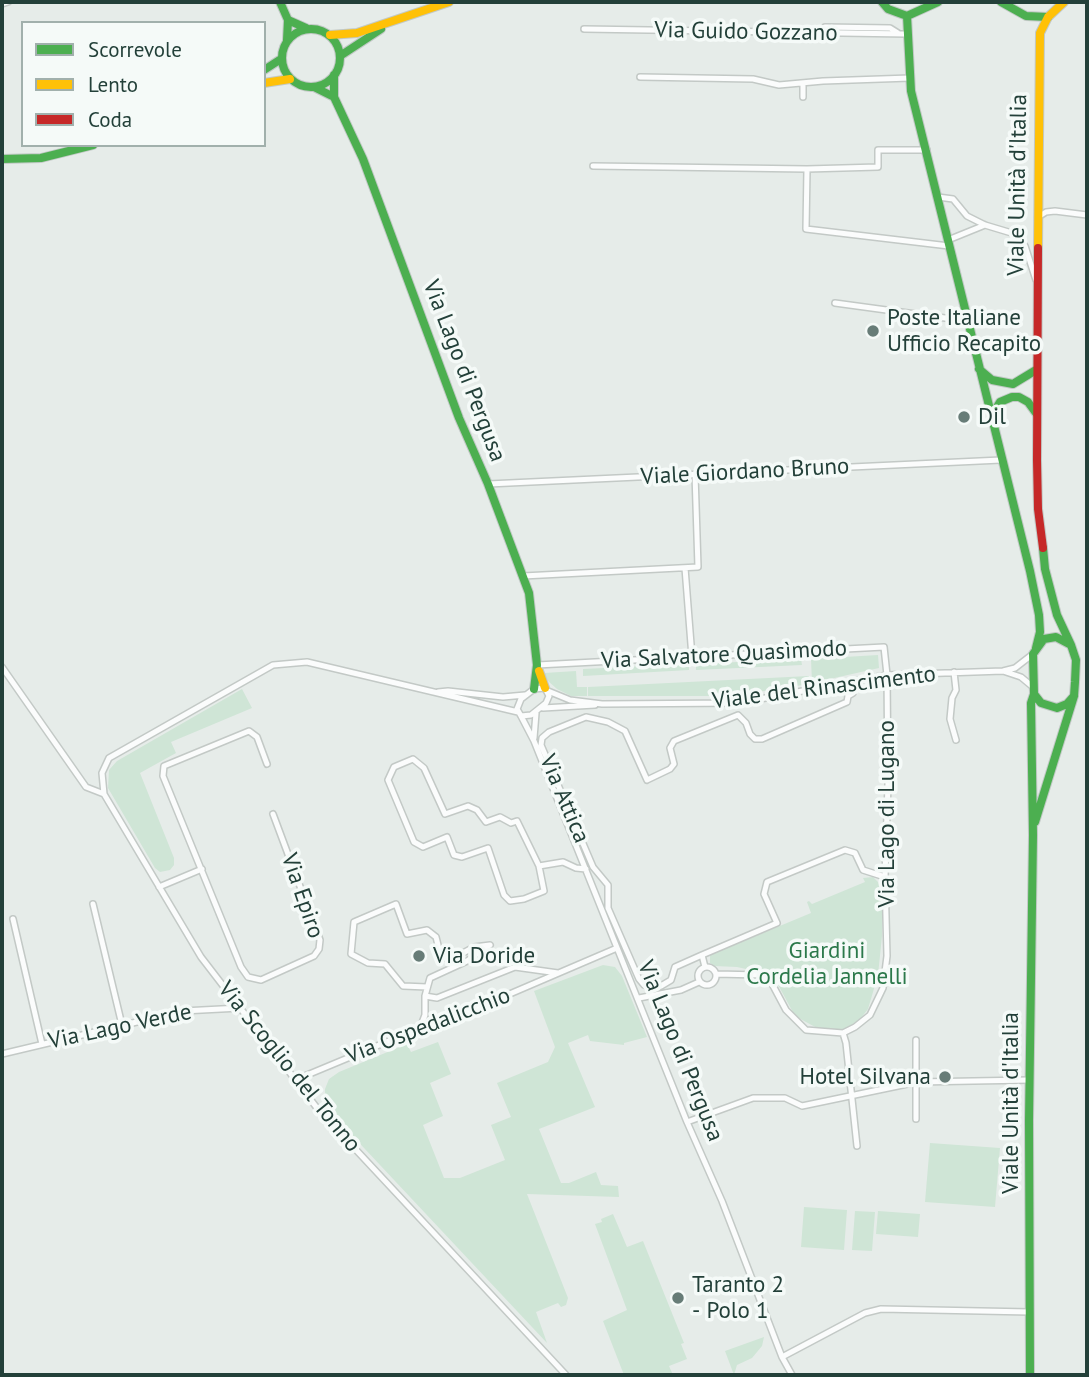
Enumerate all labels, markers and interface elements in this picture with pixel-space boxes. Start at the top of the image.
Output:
street label: Via Guido Gozzano [654,17,838,47]
legend [21,21,266,147]
text: Scorrevole [88,36,182,63]
text: Lento [88,71,138,98]
street label: Viale Unità d'Italia [1003,94,1033,276]
text: Coda [88,106,132,133]
street label: Via Lago di Pergusa [417,276,511,466]
place label: Poste Italiane Ufficio Recapito [887,304,1041,358]
marker: Poste Italiane Ufficio Recapito [865,323,881,339]
place label: Dil [978,403,1006,431]
marker: Dil [956,409,972,425]
street label: Viale Giordano Bruno [640,453,850,491]
street label: Via Salvatore Quasìmodo [600,635,848,675]
street label: Viale del Rinascimento [711,661,937,715]
street label: Via Lago di Lugano [873,720,901,908]
street label: Via Attica [533,751,595,847]
street label: Via Epiro [275,850,329,942]
park label: Giardini Cordelia Jannelli [746,937,908,991]
place label: Via Doride [433,942,535,970]
marker: Via Doride [411,948,427,964]
street label: Via Lago di Pergusa [631,957,729,1145]
street label: Via Scoglio del Tonno [212,976,366,1158]
street label: Via Ospedalicchio [342,982,514,1070]
street label: Via Lago Verde [46,998,194,1056]
street label: Viale Unità d'Italia [997,1012,1025,1194]
place label: Hotel Silvana [800,1063,931,1091]
marker: Hotel Silvana [937,1069,953,1085]
place label: Taranto 2 - Polo 1 [692,1271,784,1325]
marker: Taranto 2 - Polo 1 [670,1290,686,1306]

